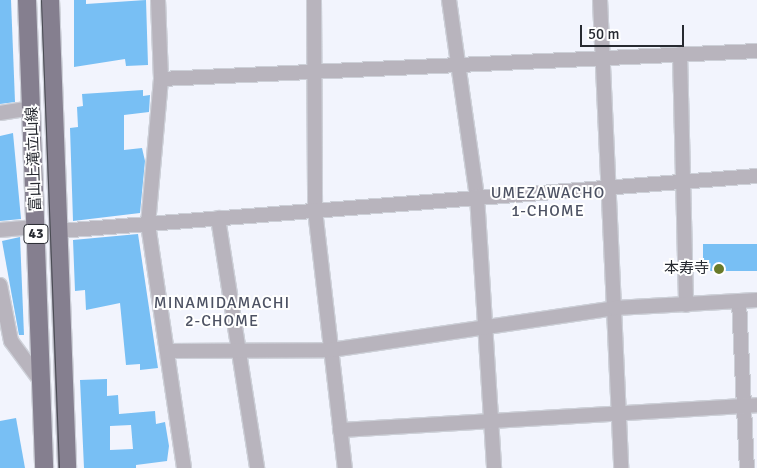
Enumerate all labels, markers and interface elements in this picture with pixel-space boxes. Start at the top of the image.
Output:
scale bar [582,15,686,47]
text: 50 m [588,25,619,43]
street label: 富山上滝立山線 [23,106,45,212]
district label: UMEZAWACHO 1-CHOME [489,183,607,221]
road number: 43 [22,222,50,245]
place label: 本寿寺 [664,260,709,278]
marker: 本寿寺 [713,263,725,275]
district label: MINAMIDAMACHI 2-CHOME [152,293,292,331]

